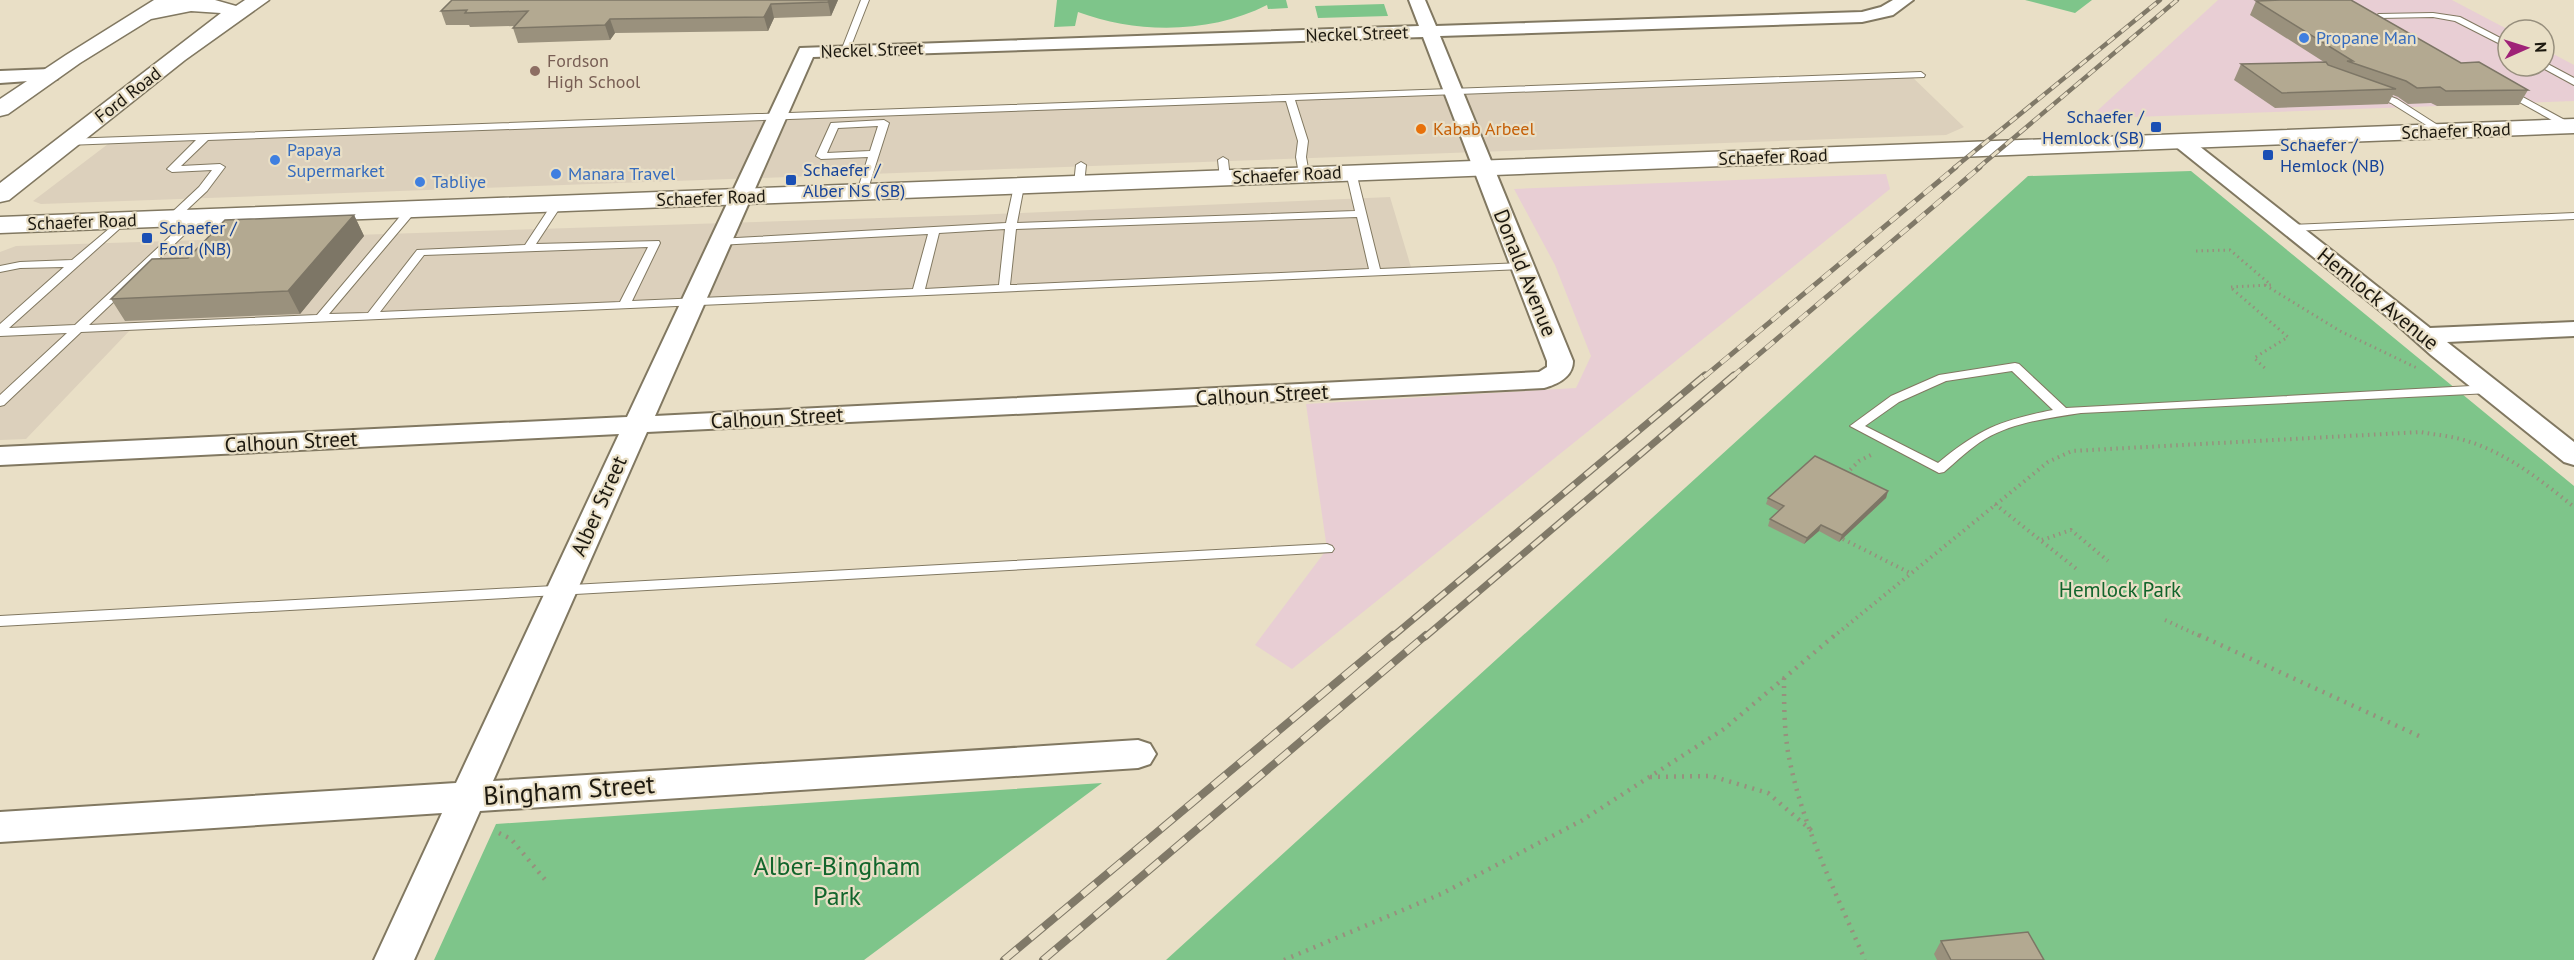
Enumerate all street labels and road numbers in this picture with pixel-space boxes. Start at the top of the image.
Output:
street label: Neckel Street [1305,20,1409,47]
street label: Neckel Street [820,36,924,63]
street label: Ford Road [90,62,165,128]
street label: Schaefer Road [2401,117,2511,144]
street label: Schaefer Road [1718,143,1828,170]
street label: Schaefer Road [1232,160,1342,189]
street label: Schaefer Road [656,184,766,211]
street label: Donald Avenue [1488,205,1563,340]
street label: Schaefer Road [27,208,137,235]
street label: Hemlock Avenue [2312,241,2445,356]
street label: Calhoun Street [1195,378,1329,411]
street label: Calhoun Street [710,401,844,434]
street label: Calhoun Street [224,425,358,458]
street label: Alber Street [564,452,633,560]
street label: Bingham Street [482,767,656,812]

